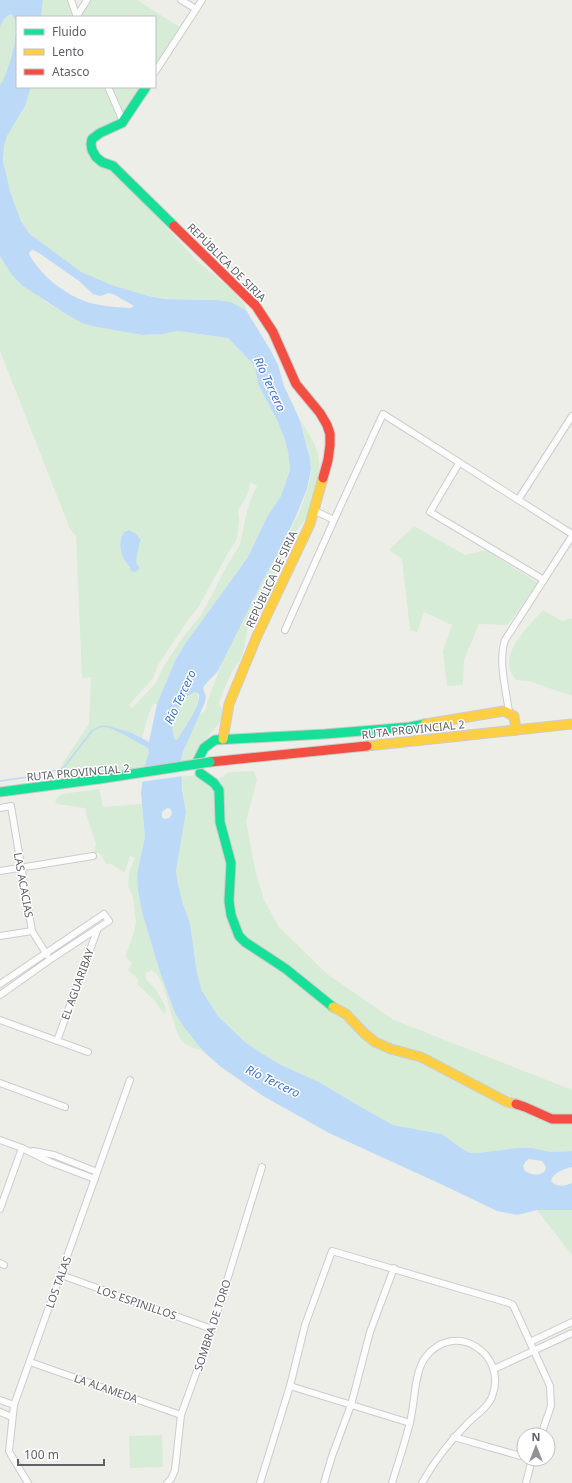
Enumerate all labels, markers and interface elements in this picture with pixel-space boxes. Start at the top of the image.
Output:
legend [16,16,156,88]
text: Fluido [52,23,86,40]
text: Lento [52,43,84,60]
text: Atasco [52,63,90,80]
street label: REPÚBLICA DE SIRIA [184,219,270,305]
water label: Río Tercero [250,354,290,414]
street label: REPÚBLICA DE SIRIA [242,527,301,630]
water label: Río Tercero [160,667,200,727]
street label: RUTA PROVINCIAL 2 [361,716,465,742]
street label: RUTA PROVINCIAL 2 [26,760,130,784]
street label: LAS ACACIAS [11,851,37,919]
street label: EL AGUARIBAY [57,946,97,1022]
water label: Río Tercero [243,1061,303,1102]
street label: LOS TALAS [42,1254,74,1310]
street label: SOMBRA DE TORO [190,1277,234,1373]
street label: LOS ESPINILLOS [95,1281,179,1323]
street label: LA ALAMEDA [72,1370,141,1406]
north arrow [516,1427,556,1467]
text: N [532,1429,540,1444]
scale bar [18,1441,104,1467]
text: 100 m [24,1446,59,1463]

